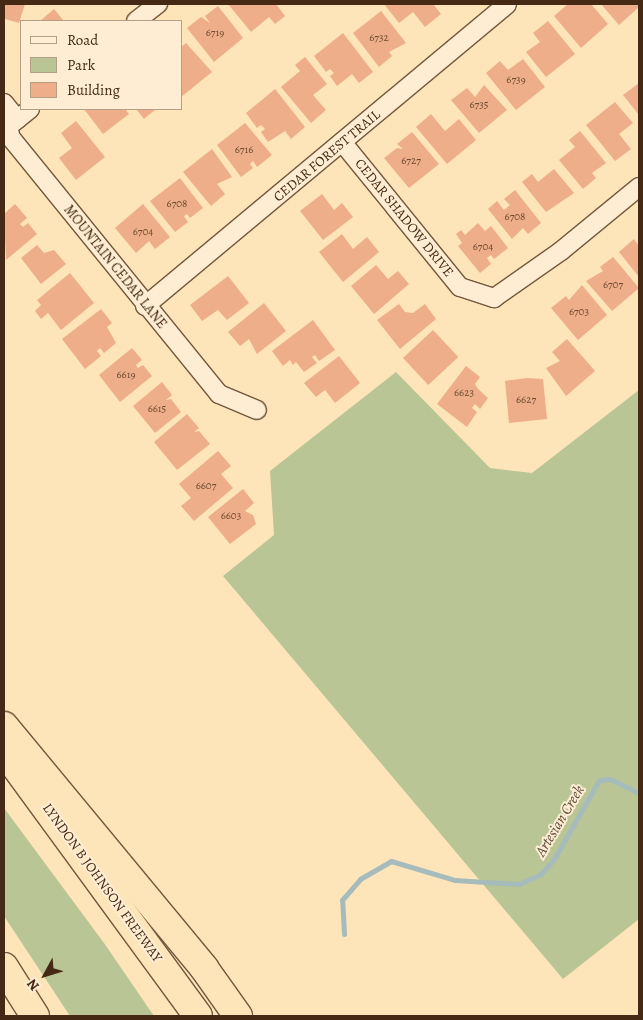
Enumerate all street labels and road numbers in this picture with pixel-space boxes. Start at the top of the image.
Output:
street label: CEDAR FOREST TRAIL [270,106,384,206]
street label: CEDAR SHADOW DRIVE [351,155,457,281]
street label: MOUNTAIN CEDAR LANE [60,202,170,332]
street label: LYNDON B JOHNSON FREEWAY [39,800,165,966]

